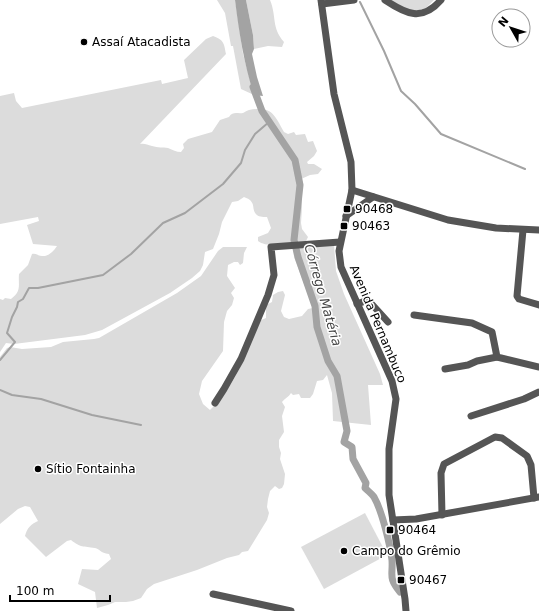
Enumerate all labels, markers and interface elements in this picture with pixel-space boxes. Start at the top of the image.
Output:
north arrow [491,8,531,48]
text: N [496,14,512,30]
place label: Assaí Atacadista [92,35,190,49]
marker: Assaí Atacadista [79,37,89,47]
place label: 90468 [355,202,393,216]
marker: 90468 [342,204,352,214]
place label: 90463 [352,219,390,233]
marker: 90463 [339,221,349,231]
water label: Córrego Matéria [301,242,345,348]
street label: Avenida Pernambuco [347,263,409,385]
place label: Sítio Fontainha [46,462,136,476]
marker: Sítio Fontainha [33,464,43,474]
place label: 90464 [398,523,436,537]
marker: 90464 [385,525,395,535]
place label: Campo do Grêmio [352,544,461,558]
marker: Campo do Grêmio [339,546,349,556]
place label: 90467 [409,573,447,587]
marker: 90467 [396,575,406,585]
scale bar [10,577,110,603]
text: 100 m [16,584,54,598]

